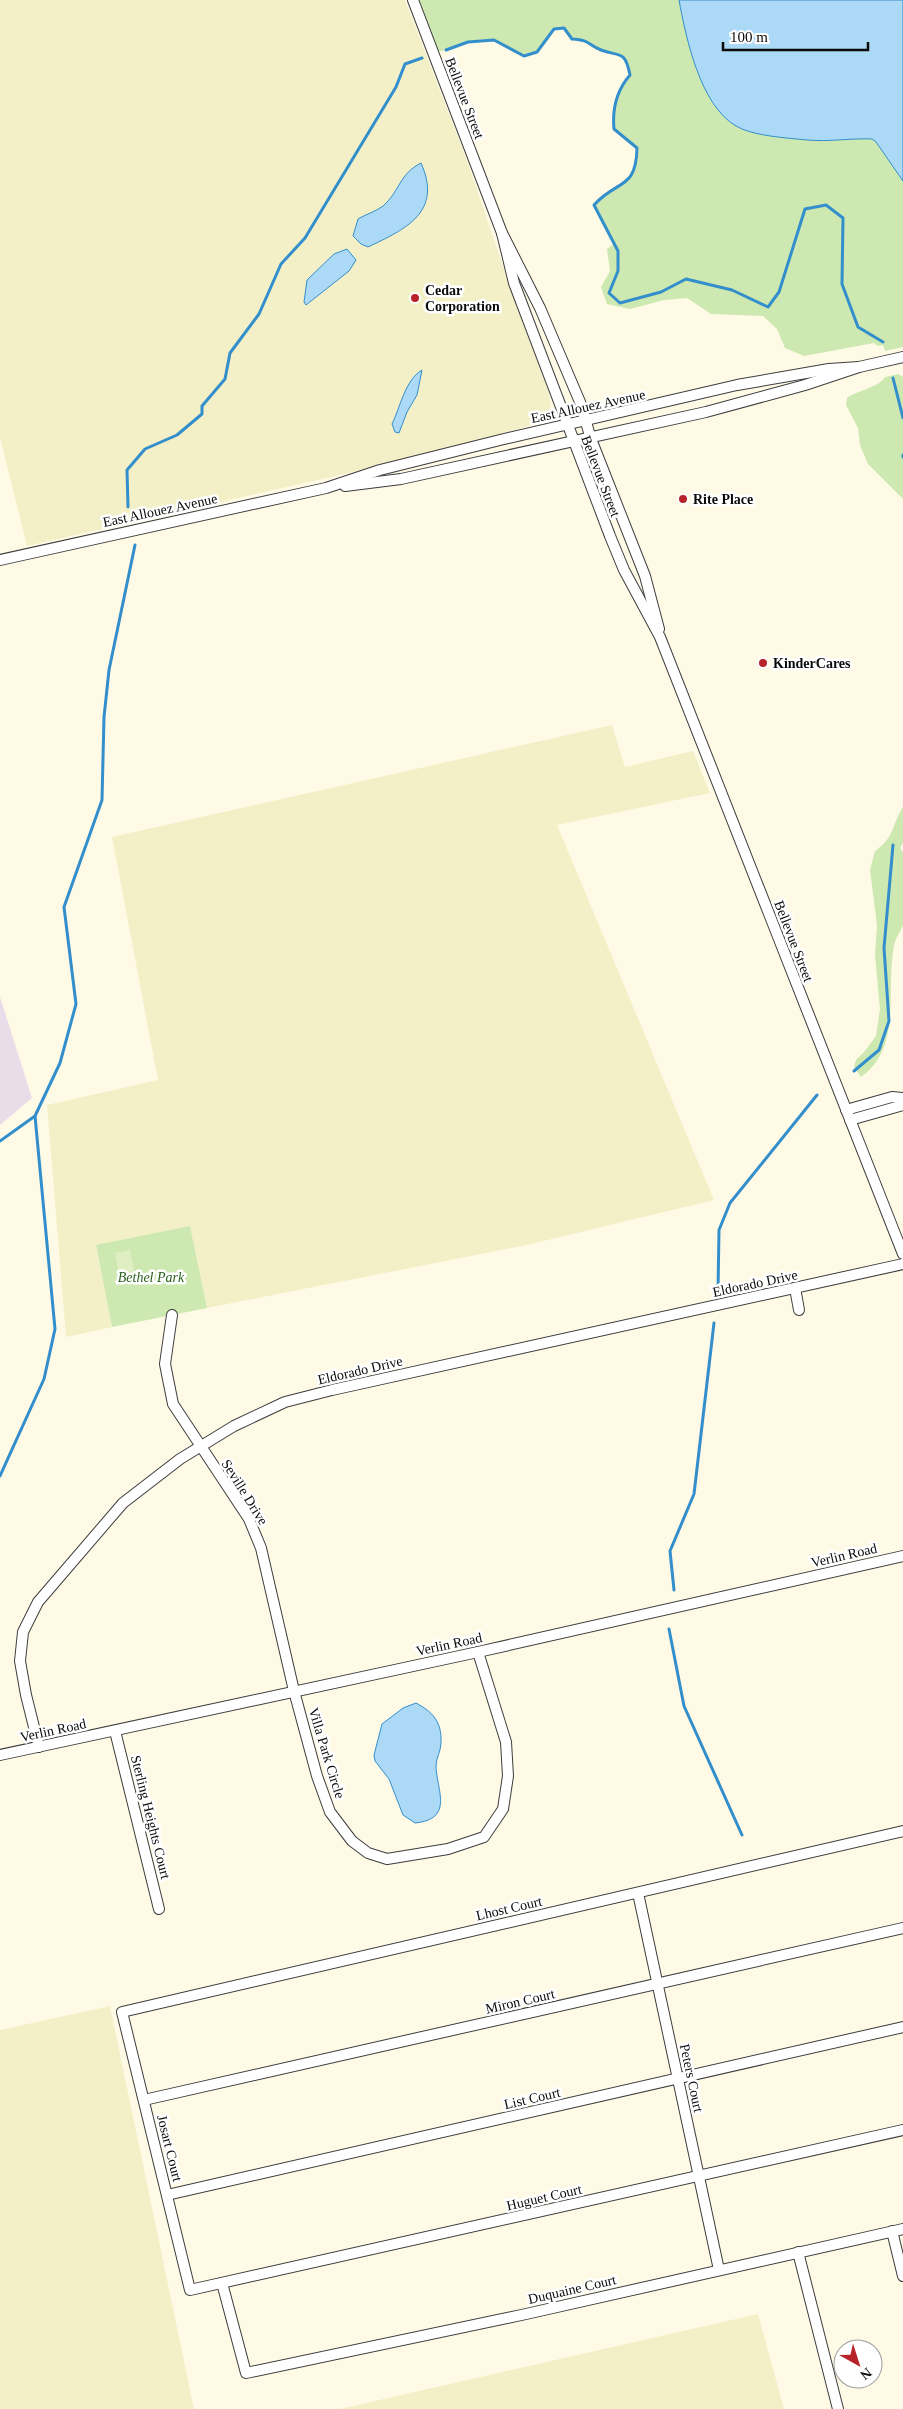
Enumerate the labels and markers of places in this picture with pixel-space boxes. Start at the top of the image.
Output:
place label: Cedar Corporation [425,283,500,314]
marker: Cedar Corporation [409,292,421,304]
place label: Rite Place [693,492,753,507]
marker: Rite Place [677,493,689,505]
place label: KinderCares [773,656,851,671]
marker: KinderCares [757,657,769,669]

